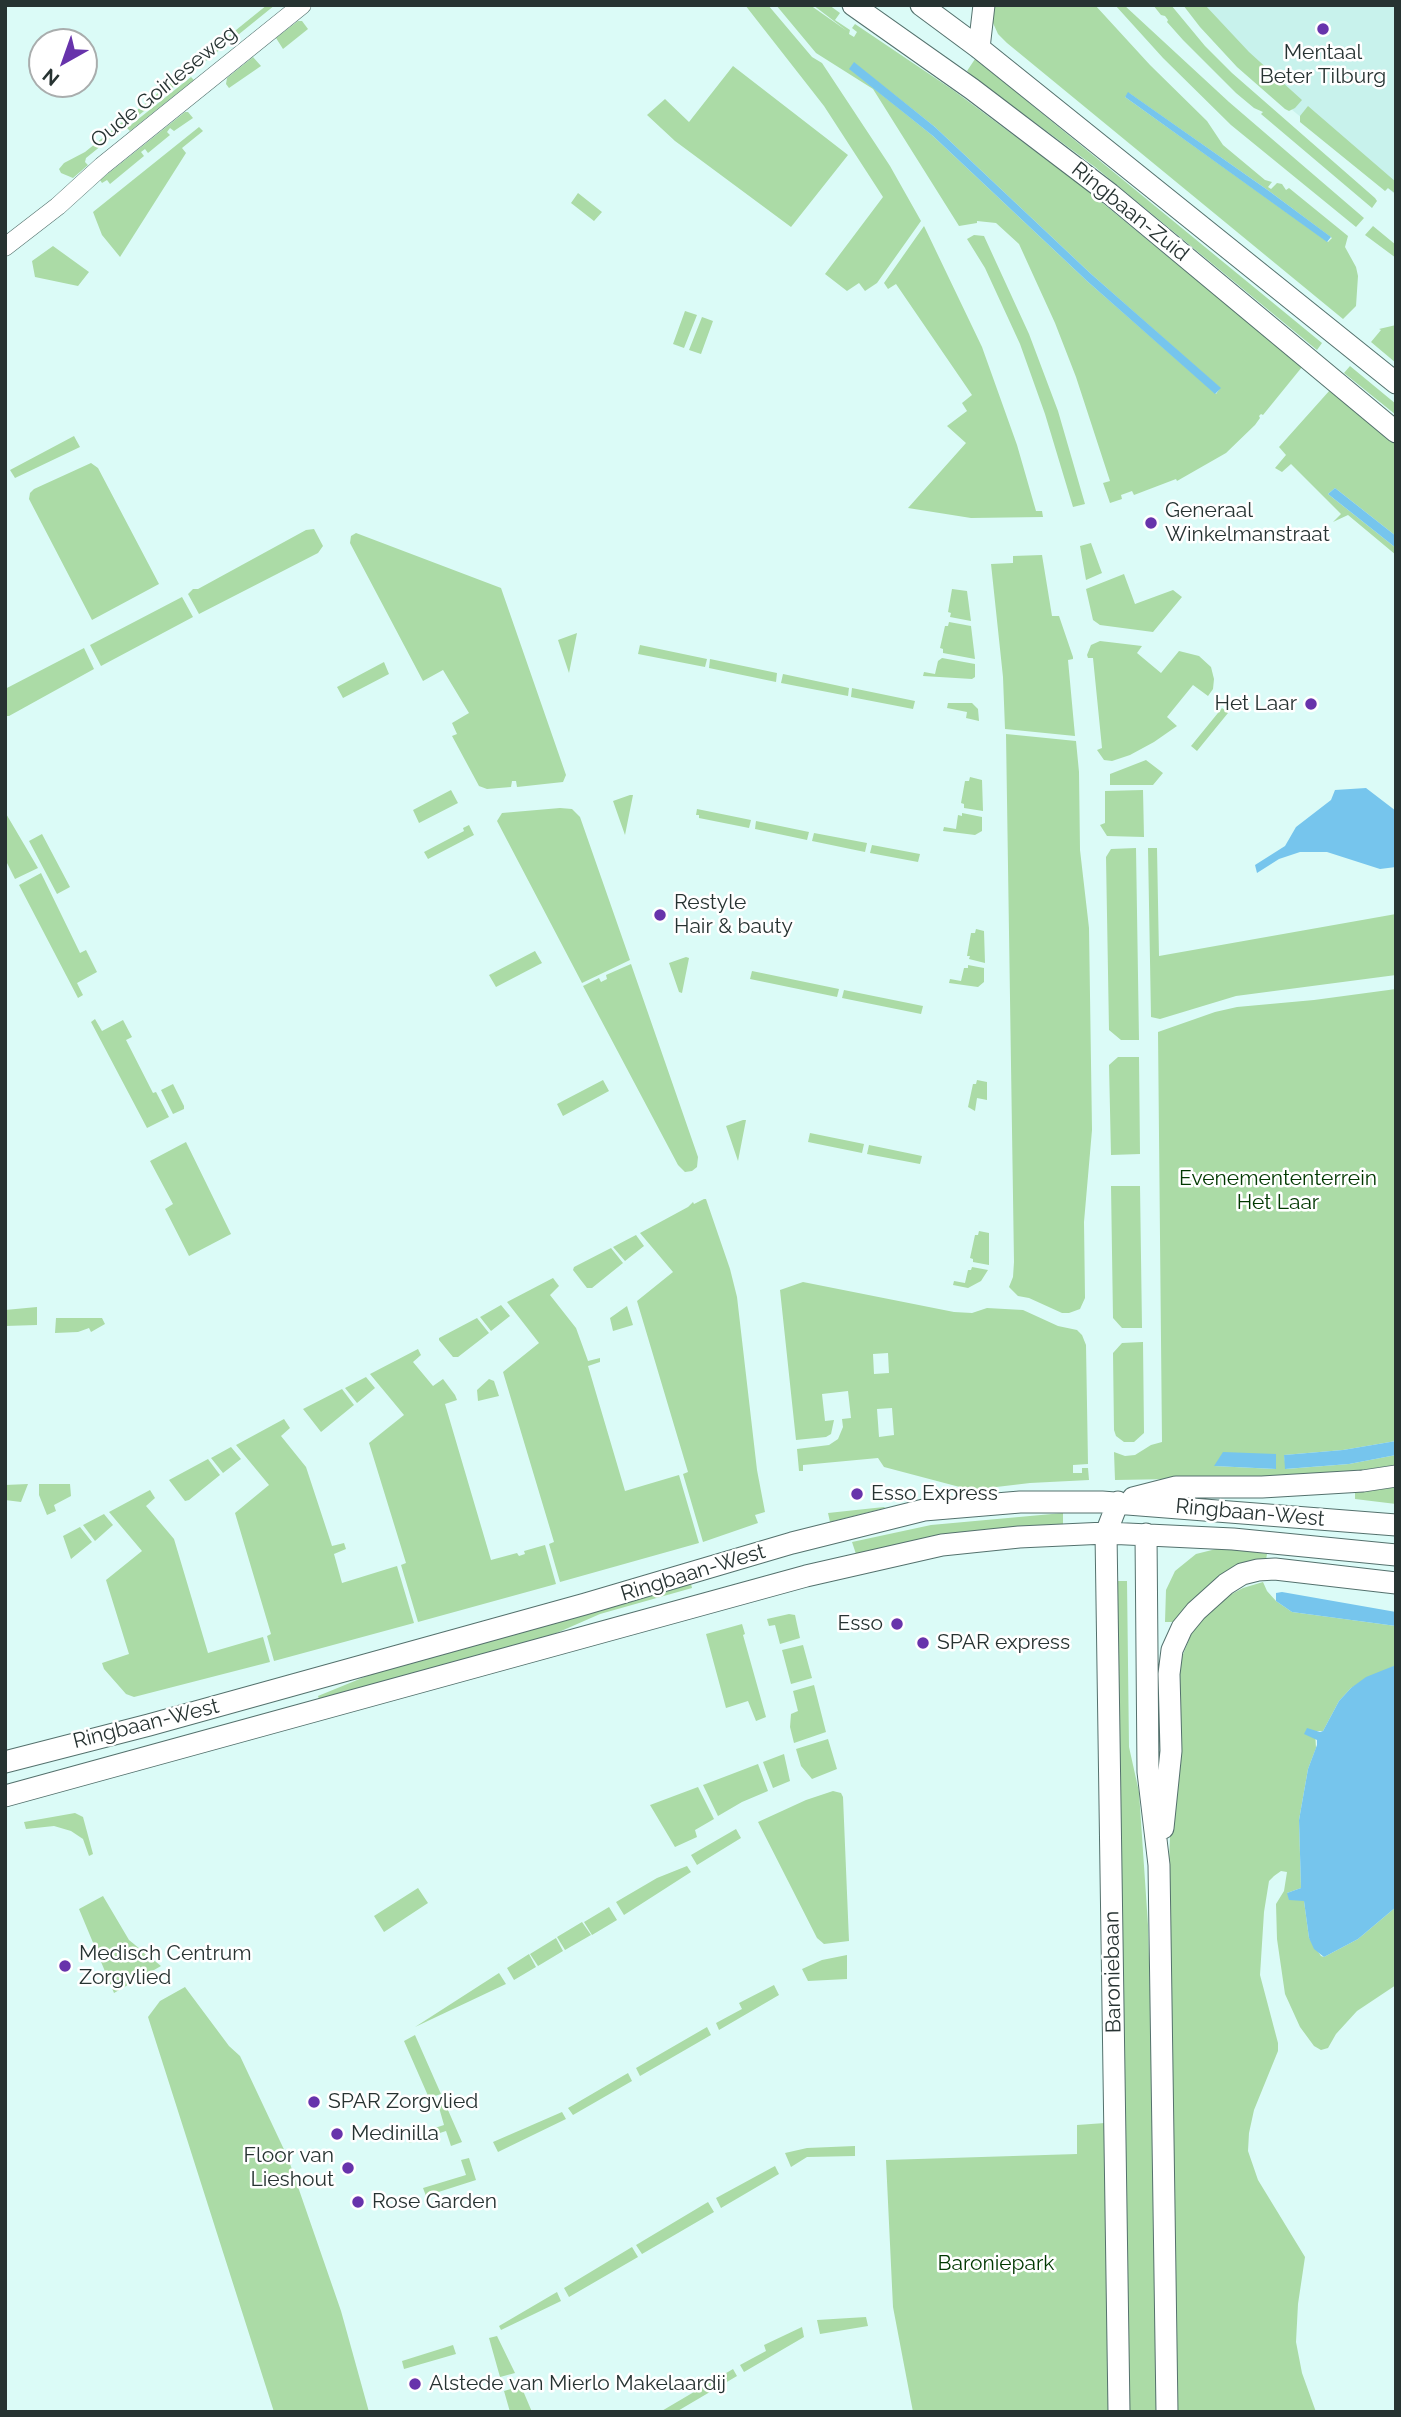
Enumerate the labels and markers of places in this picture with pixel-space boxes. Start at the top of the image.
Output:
marker: Mentaal Beter Tilburg [1315,21,1331,37]
place label: Mentaal Beter Tilburg [1260,40,1386,90]
place label: Generaal Winkelmanstraat [1165,498,1330,548]
marker: Generaal Winkelmanstraat [1143,515,1159,531]
place label: Het Laar [1215,691,1297,717]
marker: Het Laar [1303,696,1319,712]
place label: Restyle Hair & bauty [674,890,793,940]
marker: Restyle Hair & bauty [652,907,668,923]
place label: Esso Express [871,1481,998,1507]
marker: Esso Express [849,1486,865,1502]
place label: Esso [837,1611,883,1637]
marker: Esso [889,1616,905,1632]
place label: SPAR express [937,1630,1070,1656]
marker: SPAR express [915,1635,931,1651]
place label: Medisch Centrum Zorgvlied [79,1941,252,1991]
marker: Medisch Centrum Zorgvlied [57,1958,73,1974]
place label: SPAR Zorgvlied [328,2089,478,2115]
marker: SPAR Zorgvlied [306,2094,322,2110]
place label: Medinilla [351,2121,439,2147]
marker: Medinilla [329,2126,345,2142]
place label: Floor van Lieshout [244,2143,334,2193]
marker: Floor van Lieshout [340,2160,356,2176]
place label: Rose Garden [372,2189,497,2215]
marker: Rose Garden [350,2194,366,2210]
place label: Alstede van Mierlo Makelaardij [429,2371,726,2397]
marker: Alstede van Mierlo Makelaardij [407,2376,423,2392]

